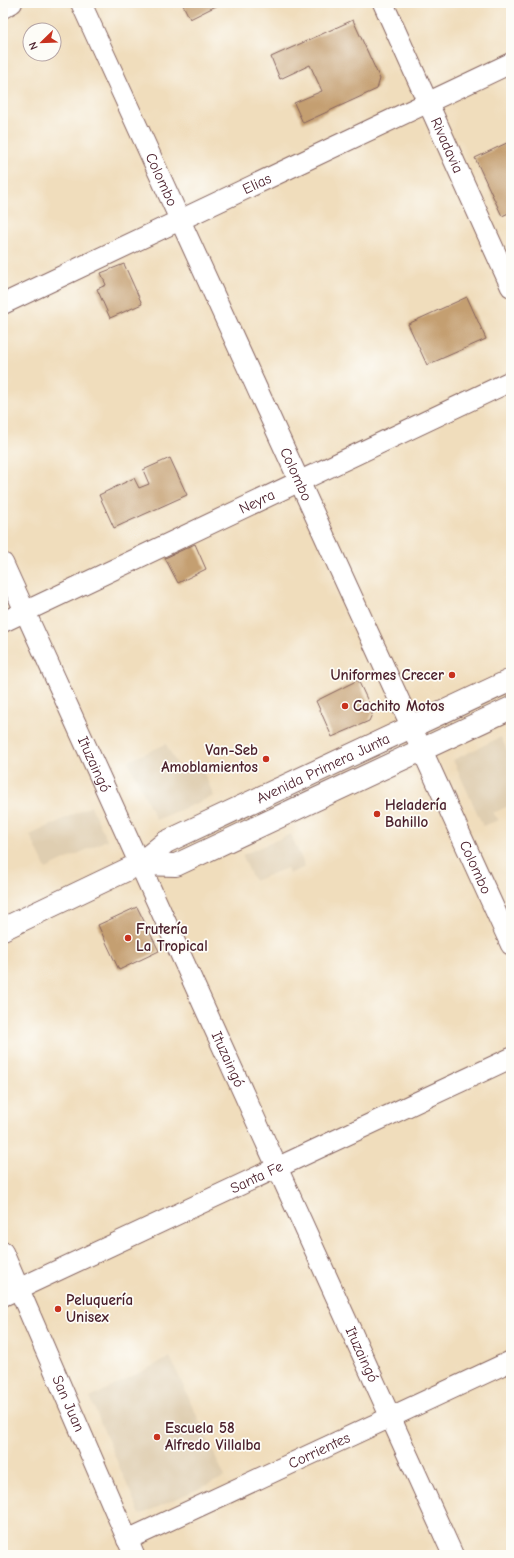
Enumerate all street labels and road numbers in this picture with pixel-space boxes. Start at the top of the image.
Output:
street label: Rivadavia [427,115,467,176]
street label: Colombo [142,150,182,209]
street label: Elias [240,169,274,198]
street label: Colombo [276,445,316,504]
street label: Neyra [236,485,278,518]
street label: Avenida Primera Junta [253,729,393,807]
street label: Ituzaingó [74,734,115,795]
street label: Colombo [456,838,495,897]
street label: Ituzaingó [208,1029,249,1090]
street label: Santa Fe [227,1157,286,1197]
street label: Ituzaingó [342,1324,382,1385]
street label: San Juan [48,1372,89,1435]
street label: Corrientes [285,1428,353,1473]

